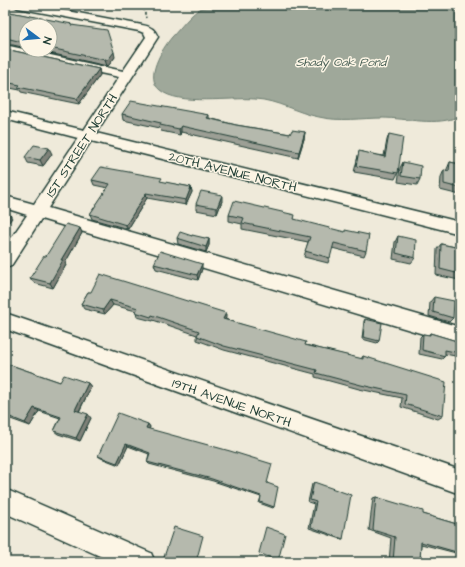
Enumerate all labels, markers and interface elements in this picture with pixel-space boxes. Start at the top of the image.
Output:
north arrow [18,18,58,58]
text: N [39,35,55,46]
water label: Shady Oak Pond [296,54,389,71]
street label: 1ST STREET NORTH [42,90,122,201]
street label: 20TH AVENUE NORTH [167,147,299,197]
street label: 19TH AVENUE NORTH [170,374,294,432]

